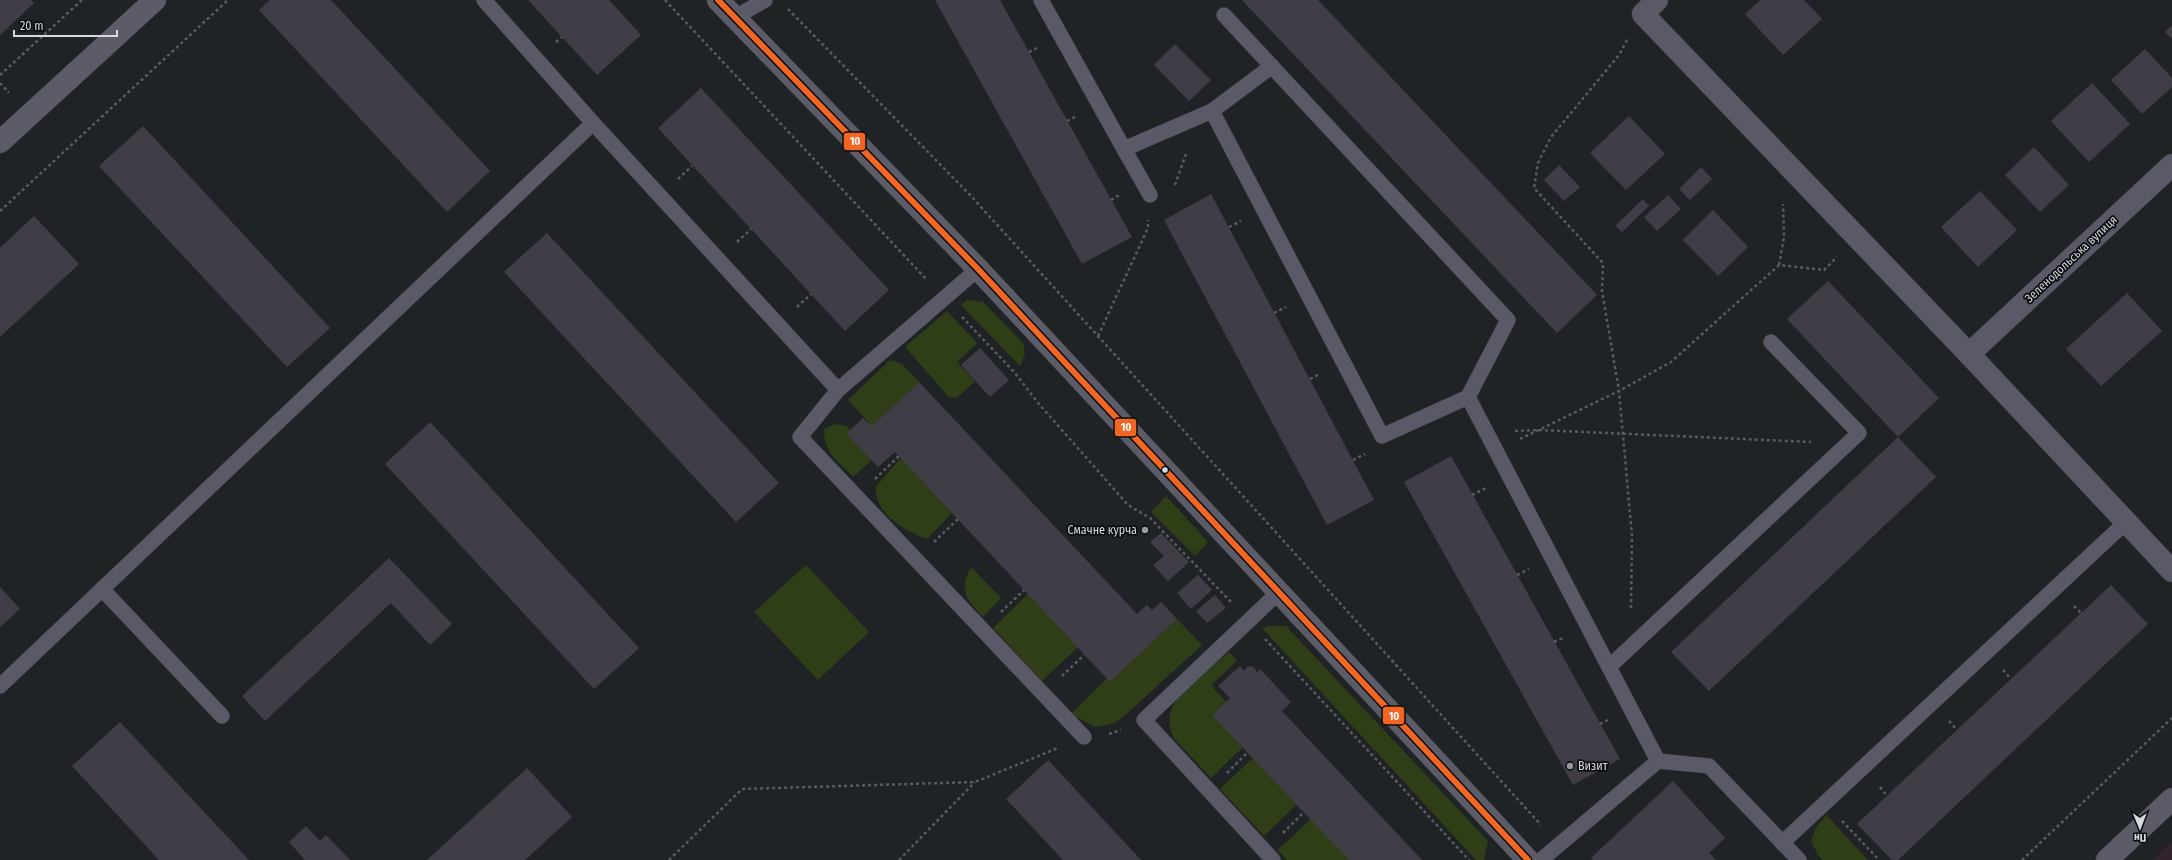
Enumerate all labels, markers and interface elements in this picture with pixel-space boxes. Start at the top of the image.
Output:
scale bar [14,12,117,38]
text: 20 m [20,19,44,33]
line badge: 10 [843,132,866,151]
text: 10 [850,135,860,148]
street label: Зеленодольська вулиця [2022,213,2120,305]
line badge: 10 [1114,418,1137,437]
text: 10 [1121,421,1131,434]
unlabelled marker [1160,465,1170,475]
place label: Смачне курча [1067,523,1137,537]
marker: Смачне курча [1140,525,1150,535]
line badge: 10 [1382,706,1405,725]
text: 10 [1389,710,1399,723]
place label: Визит [1578,759,1608,773]
marker: Визит [1565,761,1575,771]
north arrow [2120,808,2160,848]
text: Пн [2134,831,2147,844]

